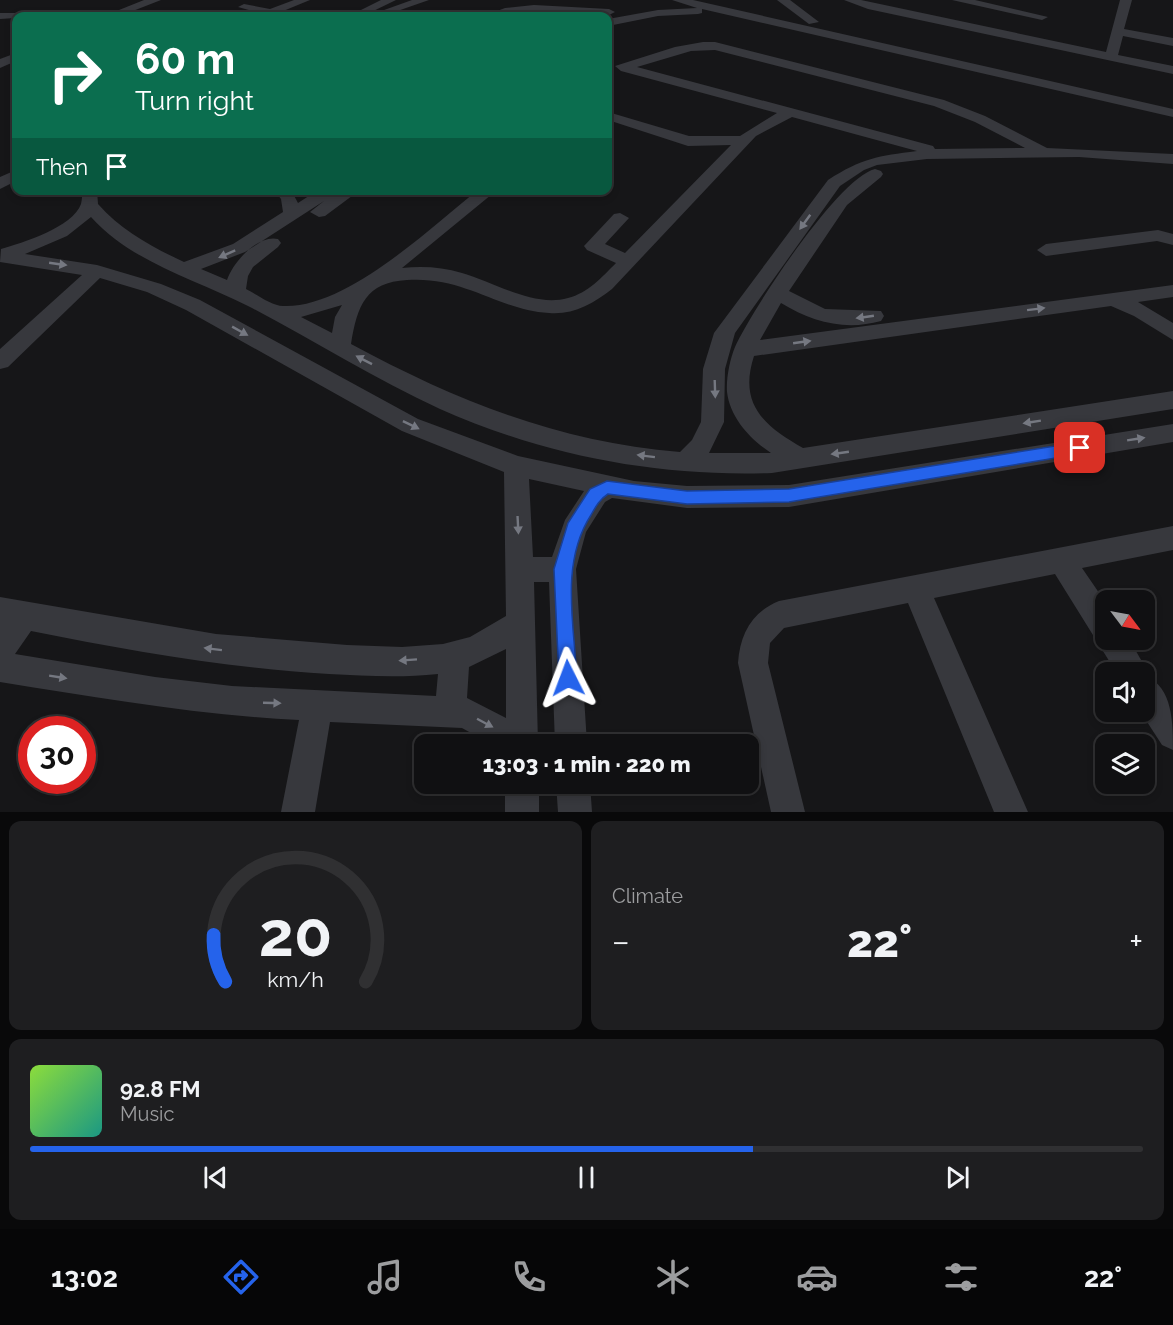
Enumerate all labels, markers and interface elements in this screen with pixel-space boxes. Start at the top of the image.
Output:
text: 60 m [135,35,235,84]
icon: right [36,36,114,114]
text: Turn right [135,85,254,116]
icon: arrive [100,150,133,183]
text: Then [36,154,88,180]
one-way arrow [799,213,811,229]
one-way arrow [217,249,235,259]
one-way arrow [49,259,68,268]
one-way arrow [1027,304,1046,314]
one-way arrow [856,313,875,322]
one-way arrow [231,326,248,336]
one-way arrow [792,337,811,346]
one-way arrow [355,355,373,365]
one-way arrow [710,380,719,399]
one-way arrow [1023,417,1042,426]
one-way arrow [402,420,419,429]
pin [1054,422,1105,473]
icon: arrive [1063,431,1096,464]
one-way arrow [1126,435,1145,444]
one-way arrow [830,449,849,458]
one-way arrow [636,452,655,461]
one-way arrow [514,515,523,534]
north arrow [1095,590,1155,650]
map controls [1095,590,1155,794]
one-way arrow [204,644,223,653]
position arrow [536,646,600,710]
one-way arrow [398,655,417,665]
button: sound [1095,662,1155,722]
one-way arrow [48,672,67,681]
one-way arrow [262,699,281,708]
speed limit sign: 30 [18,716,96,794]
one-way arrow [477,718,494,728]
button: layers [1095,734,1155,794]
text: 13:03 · 1 min · 220 m [482,751,691,777]
text: Climate [612,884,683,908]
text: 20 [259,897,332,971]
text: 22° [847,915,912,968]
text: − [612,922,630,961]
text: + [1129,922,1143,961]
text: km/h [267,968,324,993]
text: 92.8 FM [120,1076,201,1102]
text: Music [120,1102,174,1126]
icon: previous [199,1161,232,1194]
icon: pause [570,1161,603,1194]
icon: next [941,1161,974,1194]
icon: directions [220,1256,262,1298]
icon: music [364,1256,406,1298]
icon: phone [508,1256,550,1298]
icon: climate [652,1256,694,1298]
icon: car [796,1256,838,1298]
icon: filters [940,1256,982,1298]
text: 13:02 [51,1262,118,1293]
text: 22° [1084,1262,1122,1293]

